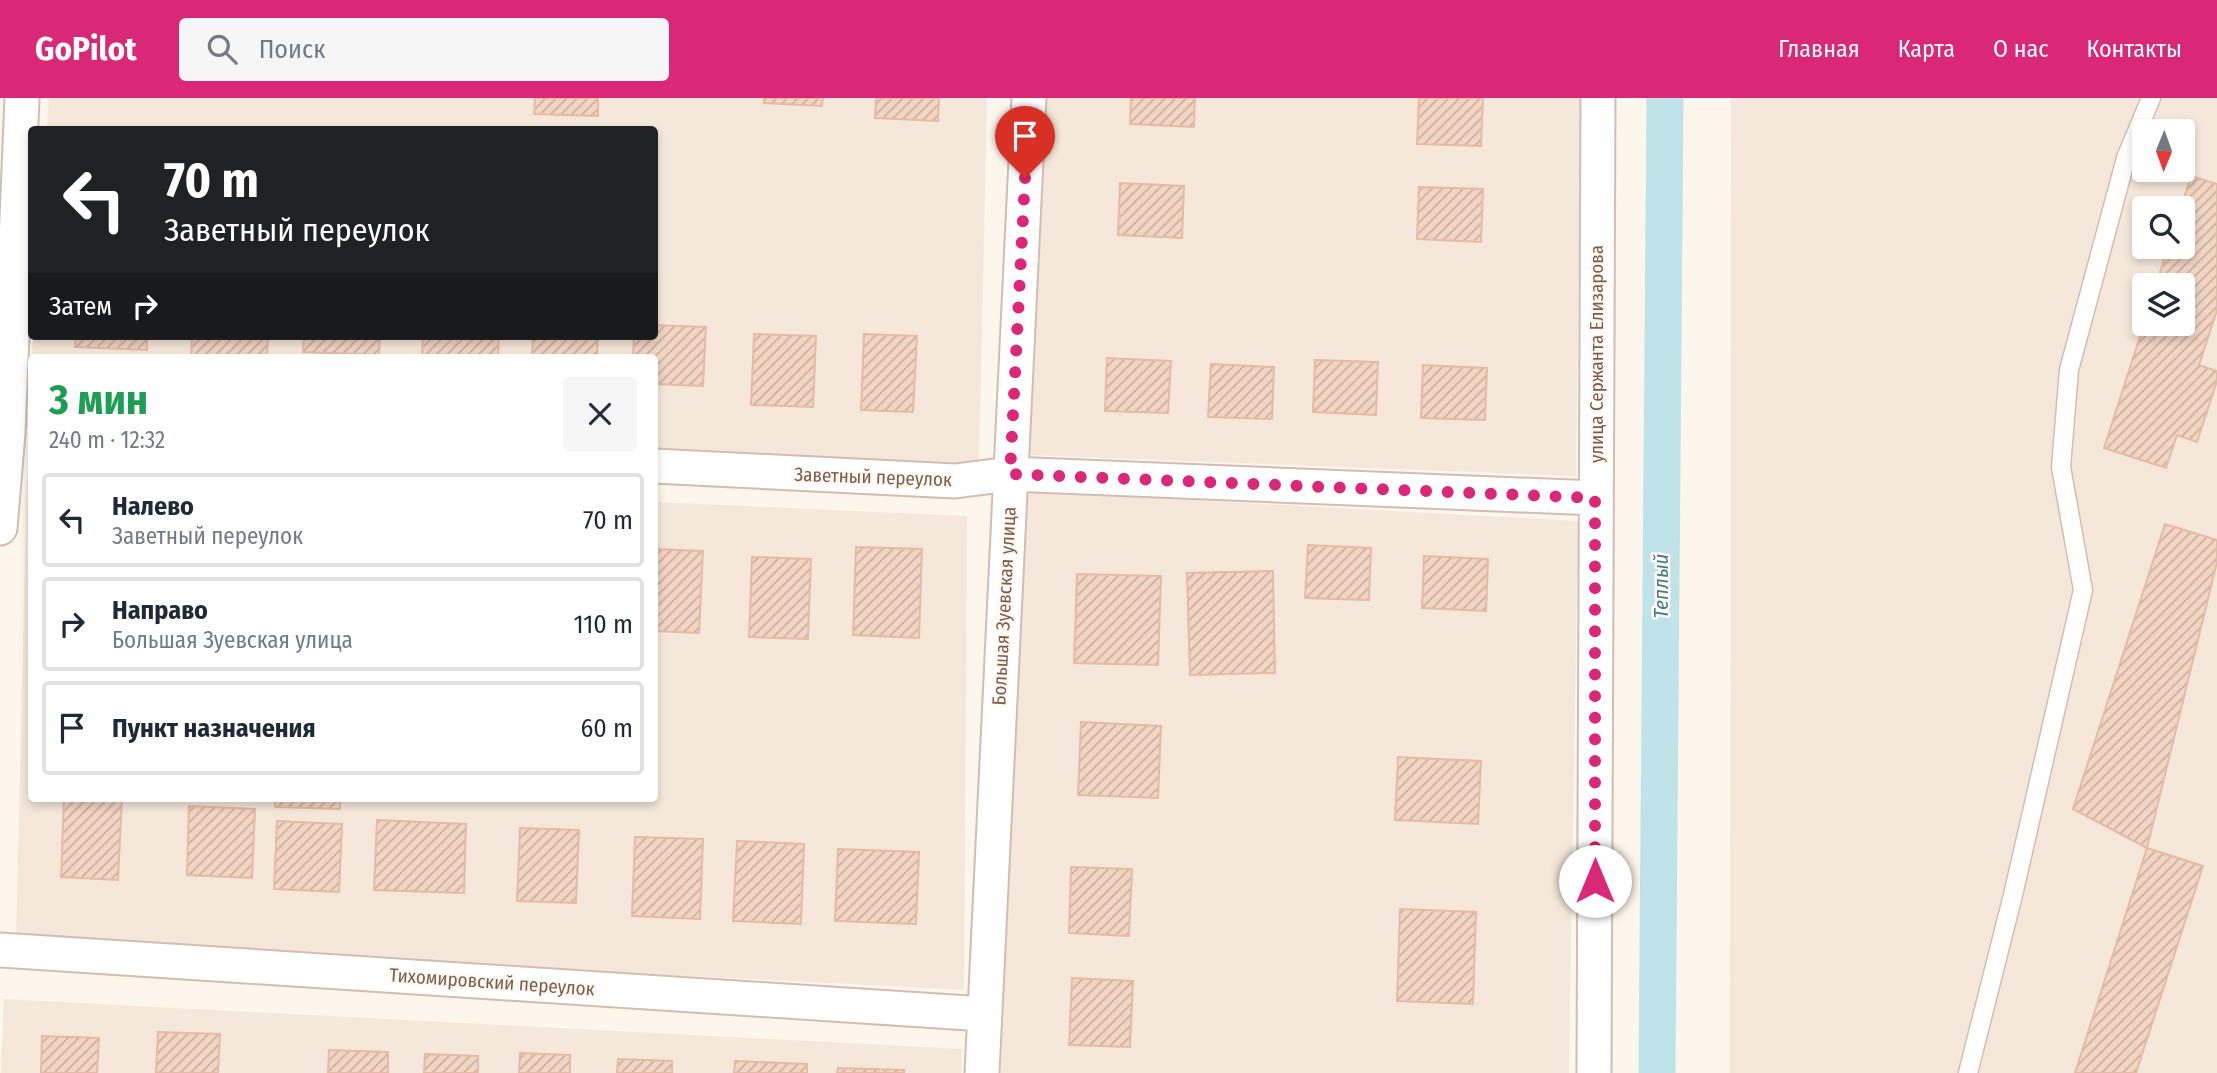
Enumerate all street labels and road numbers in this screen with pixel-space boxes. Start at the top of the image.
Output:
street label: улица Сержанта Елизарова [1585,245,1608,463]
street label: Заветный переулок [794,463,952,491]
street label: Большая Зуевская улица [987,506,1021,706]
street label: Тихомировский переулок [389,963,595,1001]

